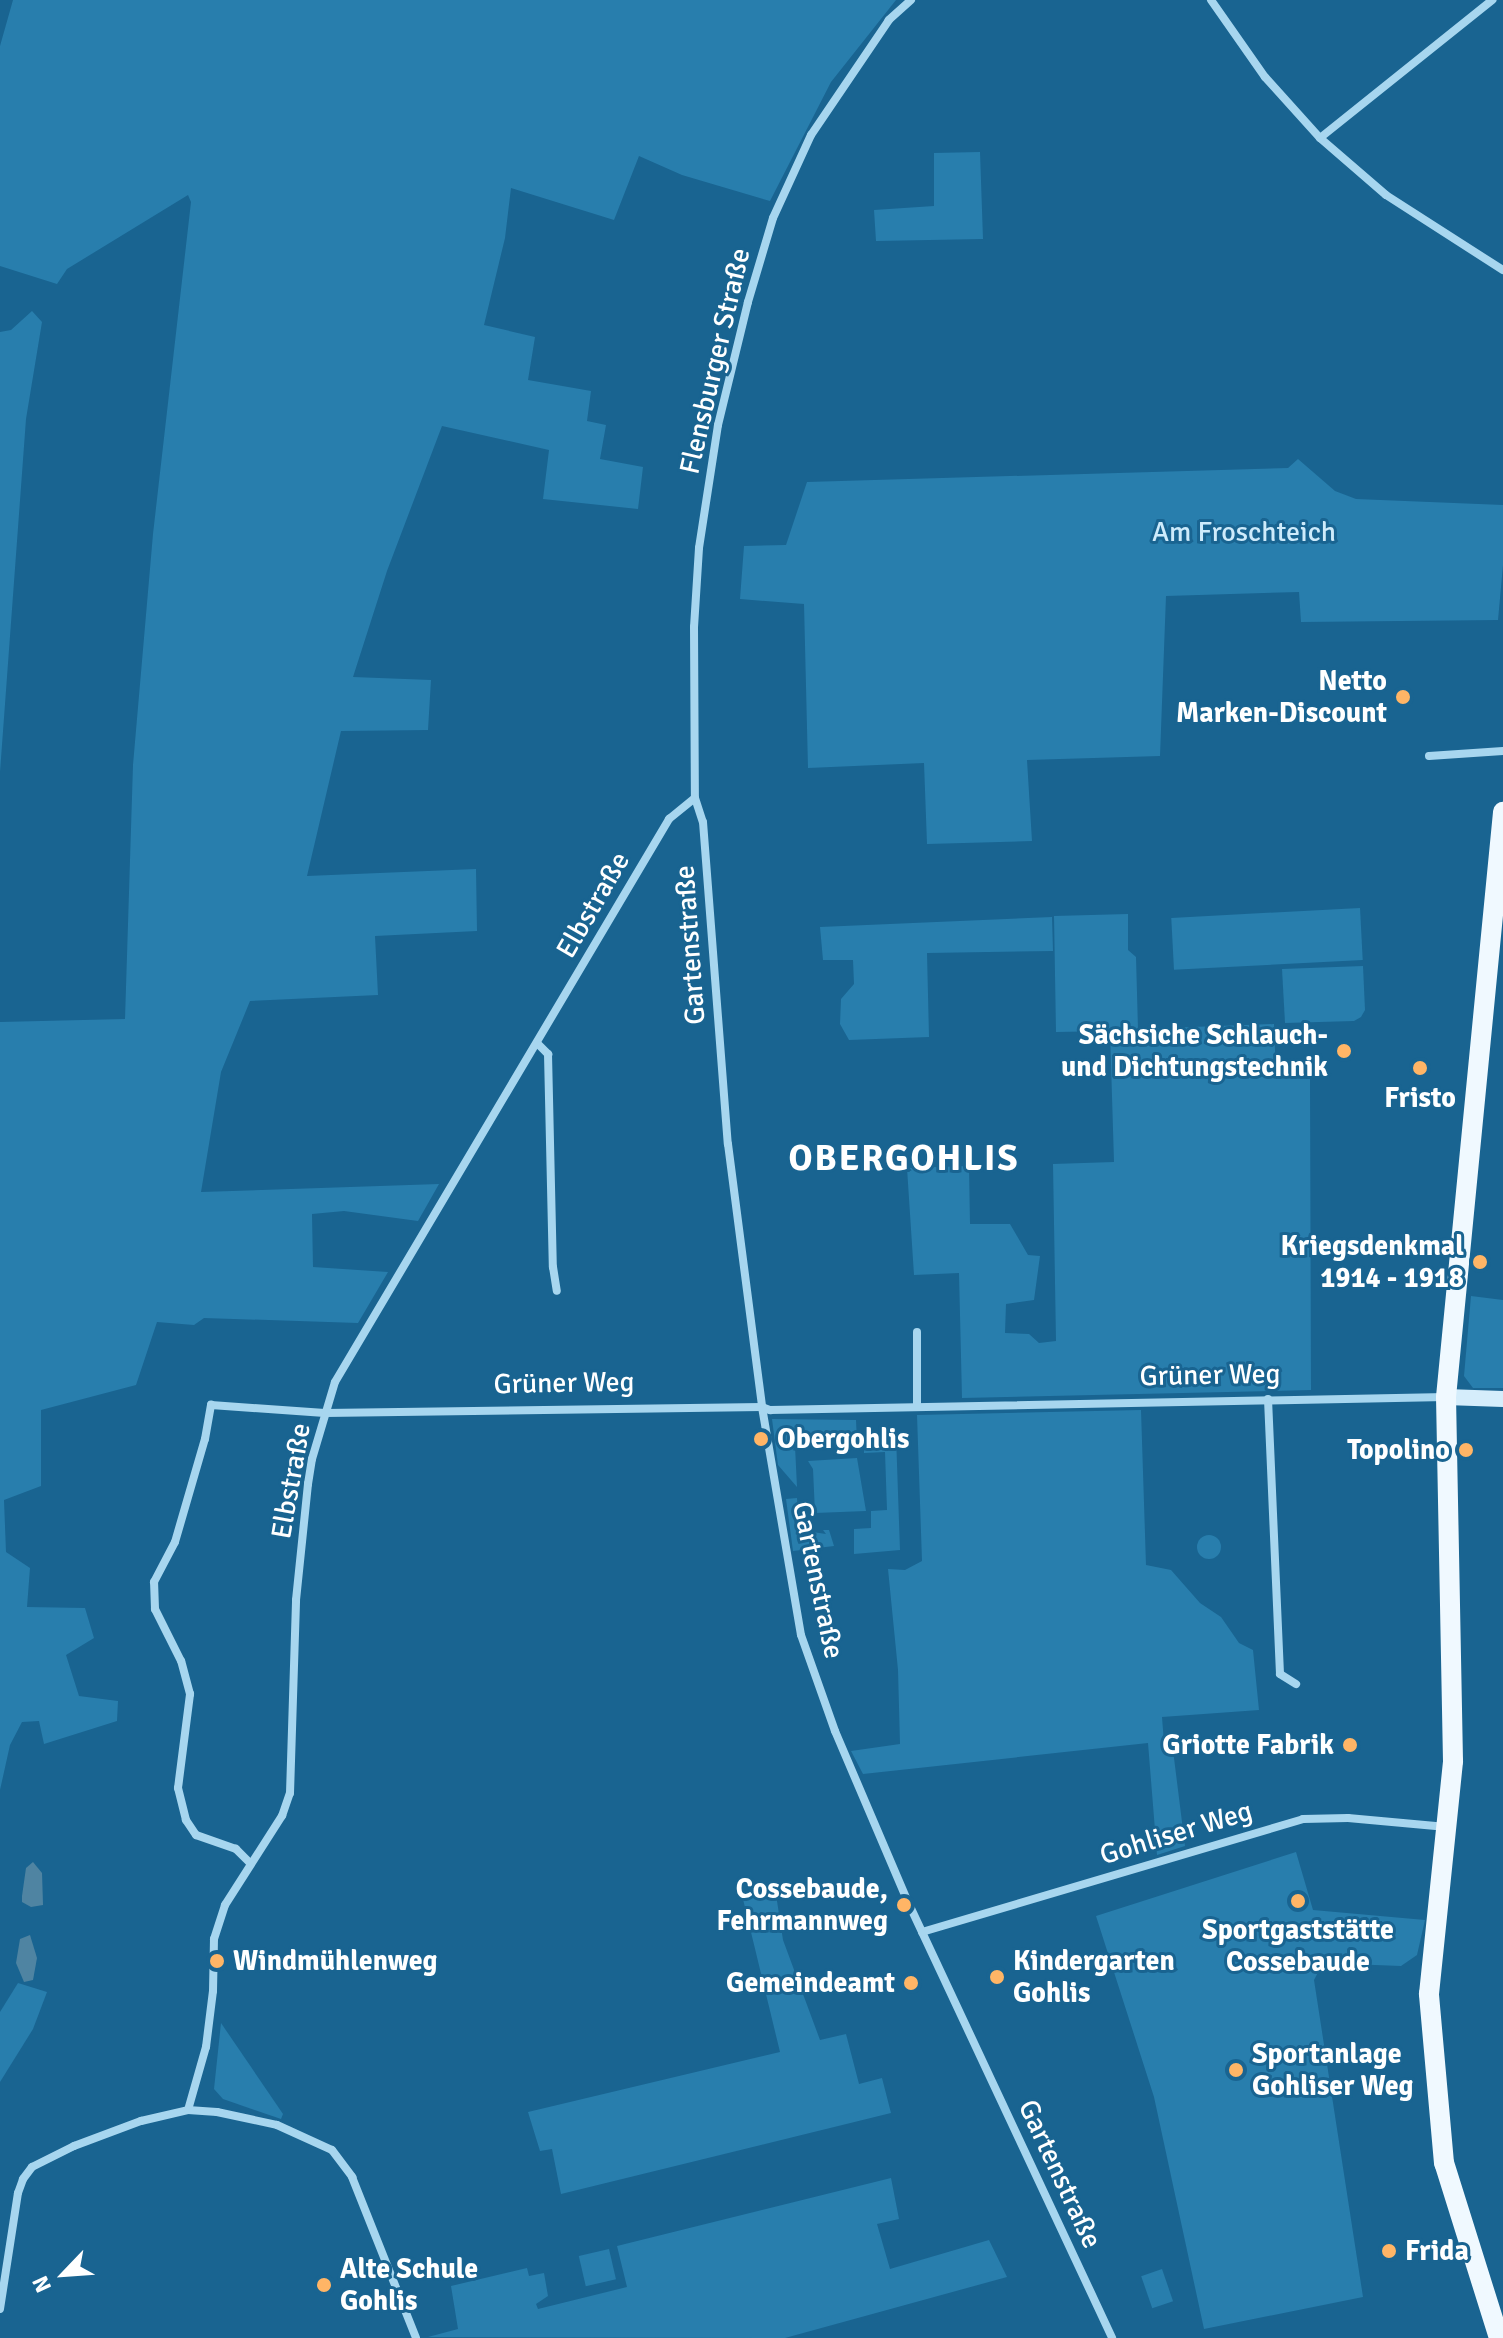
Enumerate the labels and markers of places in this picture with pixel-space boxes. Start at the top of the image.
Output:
place label: Netto Marken-Discount [1176,664,1387,730]
marker: Netto Marken-Discount [1394,688,1412,706]
place label: Sächsiche Schlauch- und Dichtungstechnik [1061,1018,1328,1084]
marker: Sächsiche Schlauch- und Dichtungstechnik [1335,1042,1353,1060]
marker: Fristo [1411,1059,1429,1077]
place label: Fristo [1384,1081,1456,1115]
place label: Kriegsdenkmal 1914 - 1918 [1281,1229,1464,1295]
marker: Kriegsdenkmal 1914 - 1918 [1471,1253,1489,1271]
place label: Obergohlis [777,1422,909,1456]
marker: Obergohlis [752,1430,770,1448]
place label: Topolino [1347,1433,1450,1467]
marker: Topolino [1457,1441,1475,1459]
place label: Griotte Fabrik [1162,1728,1334,1762]
marker: Griotte Fabrik [1341,1736,1359,1754]
place label: Cossebaude, Fehrmannweg [716,1872,888,1938]
marker: Sportgaststätte Cossebaude [1289,1892,1307,1910]
marker: Cossebaude, Fehrmannweg [895,1896,913,1914]
place label: Sportgaststätte Cossebaude [1202,1913,1394,1979]
place label: Windmühlenweg [233,1944,438,1978]
place label: Kindergarten Gohlis [1013,1944,1175,2010]
marker: Windmühlenweg [208,1952,226,1970]
place label: Gemeindeamt [726,1966,895,2000]
marker: Kindergarten Gohlis [988,1968,1006,1986]
marker: Gemeindeamt [902,1974,920,1992]
place label: Sportanlage Gohliser Weg [1252,2037,1414,2103]
marker: Sportanlage Gohliser Weg [1227,2061,1245,2079]
place label: Frida [1405,2234,1469,2268]
marker: Frida [1380,2242,1398,2260]
place label: Alte Schule Gohlis [340,2252,478,2318]
marker: Alte Schule Gohlis [315,2276,333,2294]

